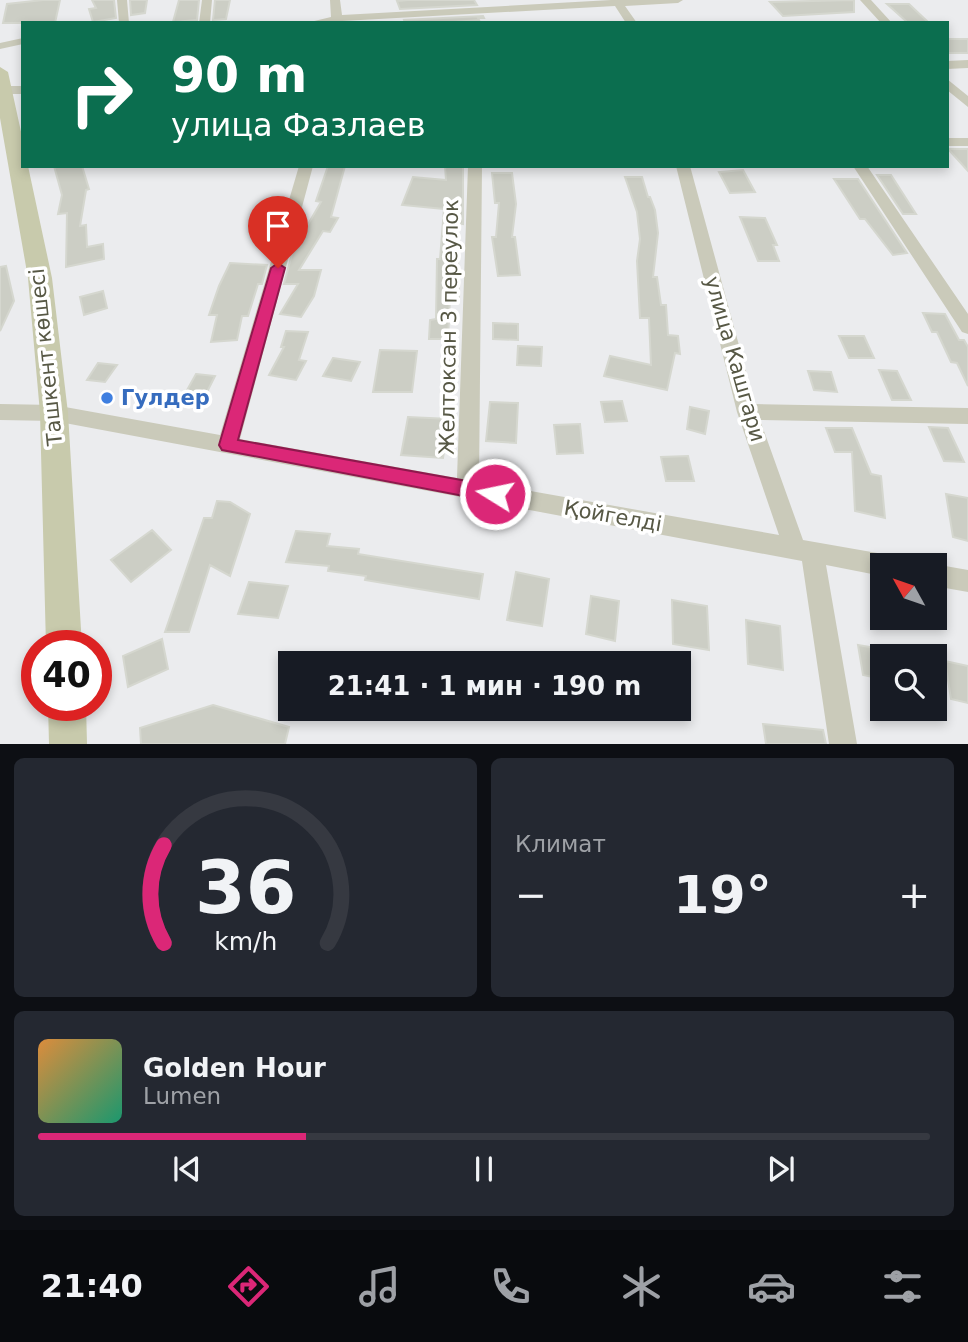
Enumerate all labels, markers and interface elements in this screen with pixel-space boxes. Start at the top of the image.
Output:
text: 90 m [171,47,307,104]
icon: right [56,49,147,140]
text: улица Фазлаев [171,106,426,144]
pin [248,196,308,268]
street label: Желтоксан 3 переулок [435,199,463,455]
icon: arrive [259,207,297,245]
street label: Ташкент көшесі [25,267,67,448]
street label: улица Кашгари [700,273,770,445]
place label: Гулдер [121,386,210,410]
marker: Гулдер [99,390,115,406]
position arrow [458,457,532,531]
street label: Қойгелді [562,496,664,536]
north arrow [870,553,947,630]
map controls [870,553,947,721]
speed limit sign: 40 [21,630,112,721]
button: search [870,644,947,721]
text: 21:41 · 1 мин · 190 m [328,671,641,701]
text: Климат [515,831,606,857]
text: 36 [195,846,296,931]
text: 19° [673,865,772,925]
text: − [515,873,547,917]
text: + [898,873,930,917]
text: km/h [214,927,277,956]
text: Golden Hour [143,1053,326,1083]
text: Lumen [143,1083,221,1109]
icon: previous [168,1150,206,1188]
icon: pause [465,1150,503,1188]
icon: next [762,1150,800,1188]
icon: directions [224,1262,273,1311]
icon: music [355,1262,404,1311]
icon: phone [486,1262,535,1311]
icon: climate [617,1262,666,1311]
icon: car [747,1262,796,1311]
icon: filters [878,1262,927,1311]
text: 21:40 [41,1267,143,1305]

